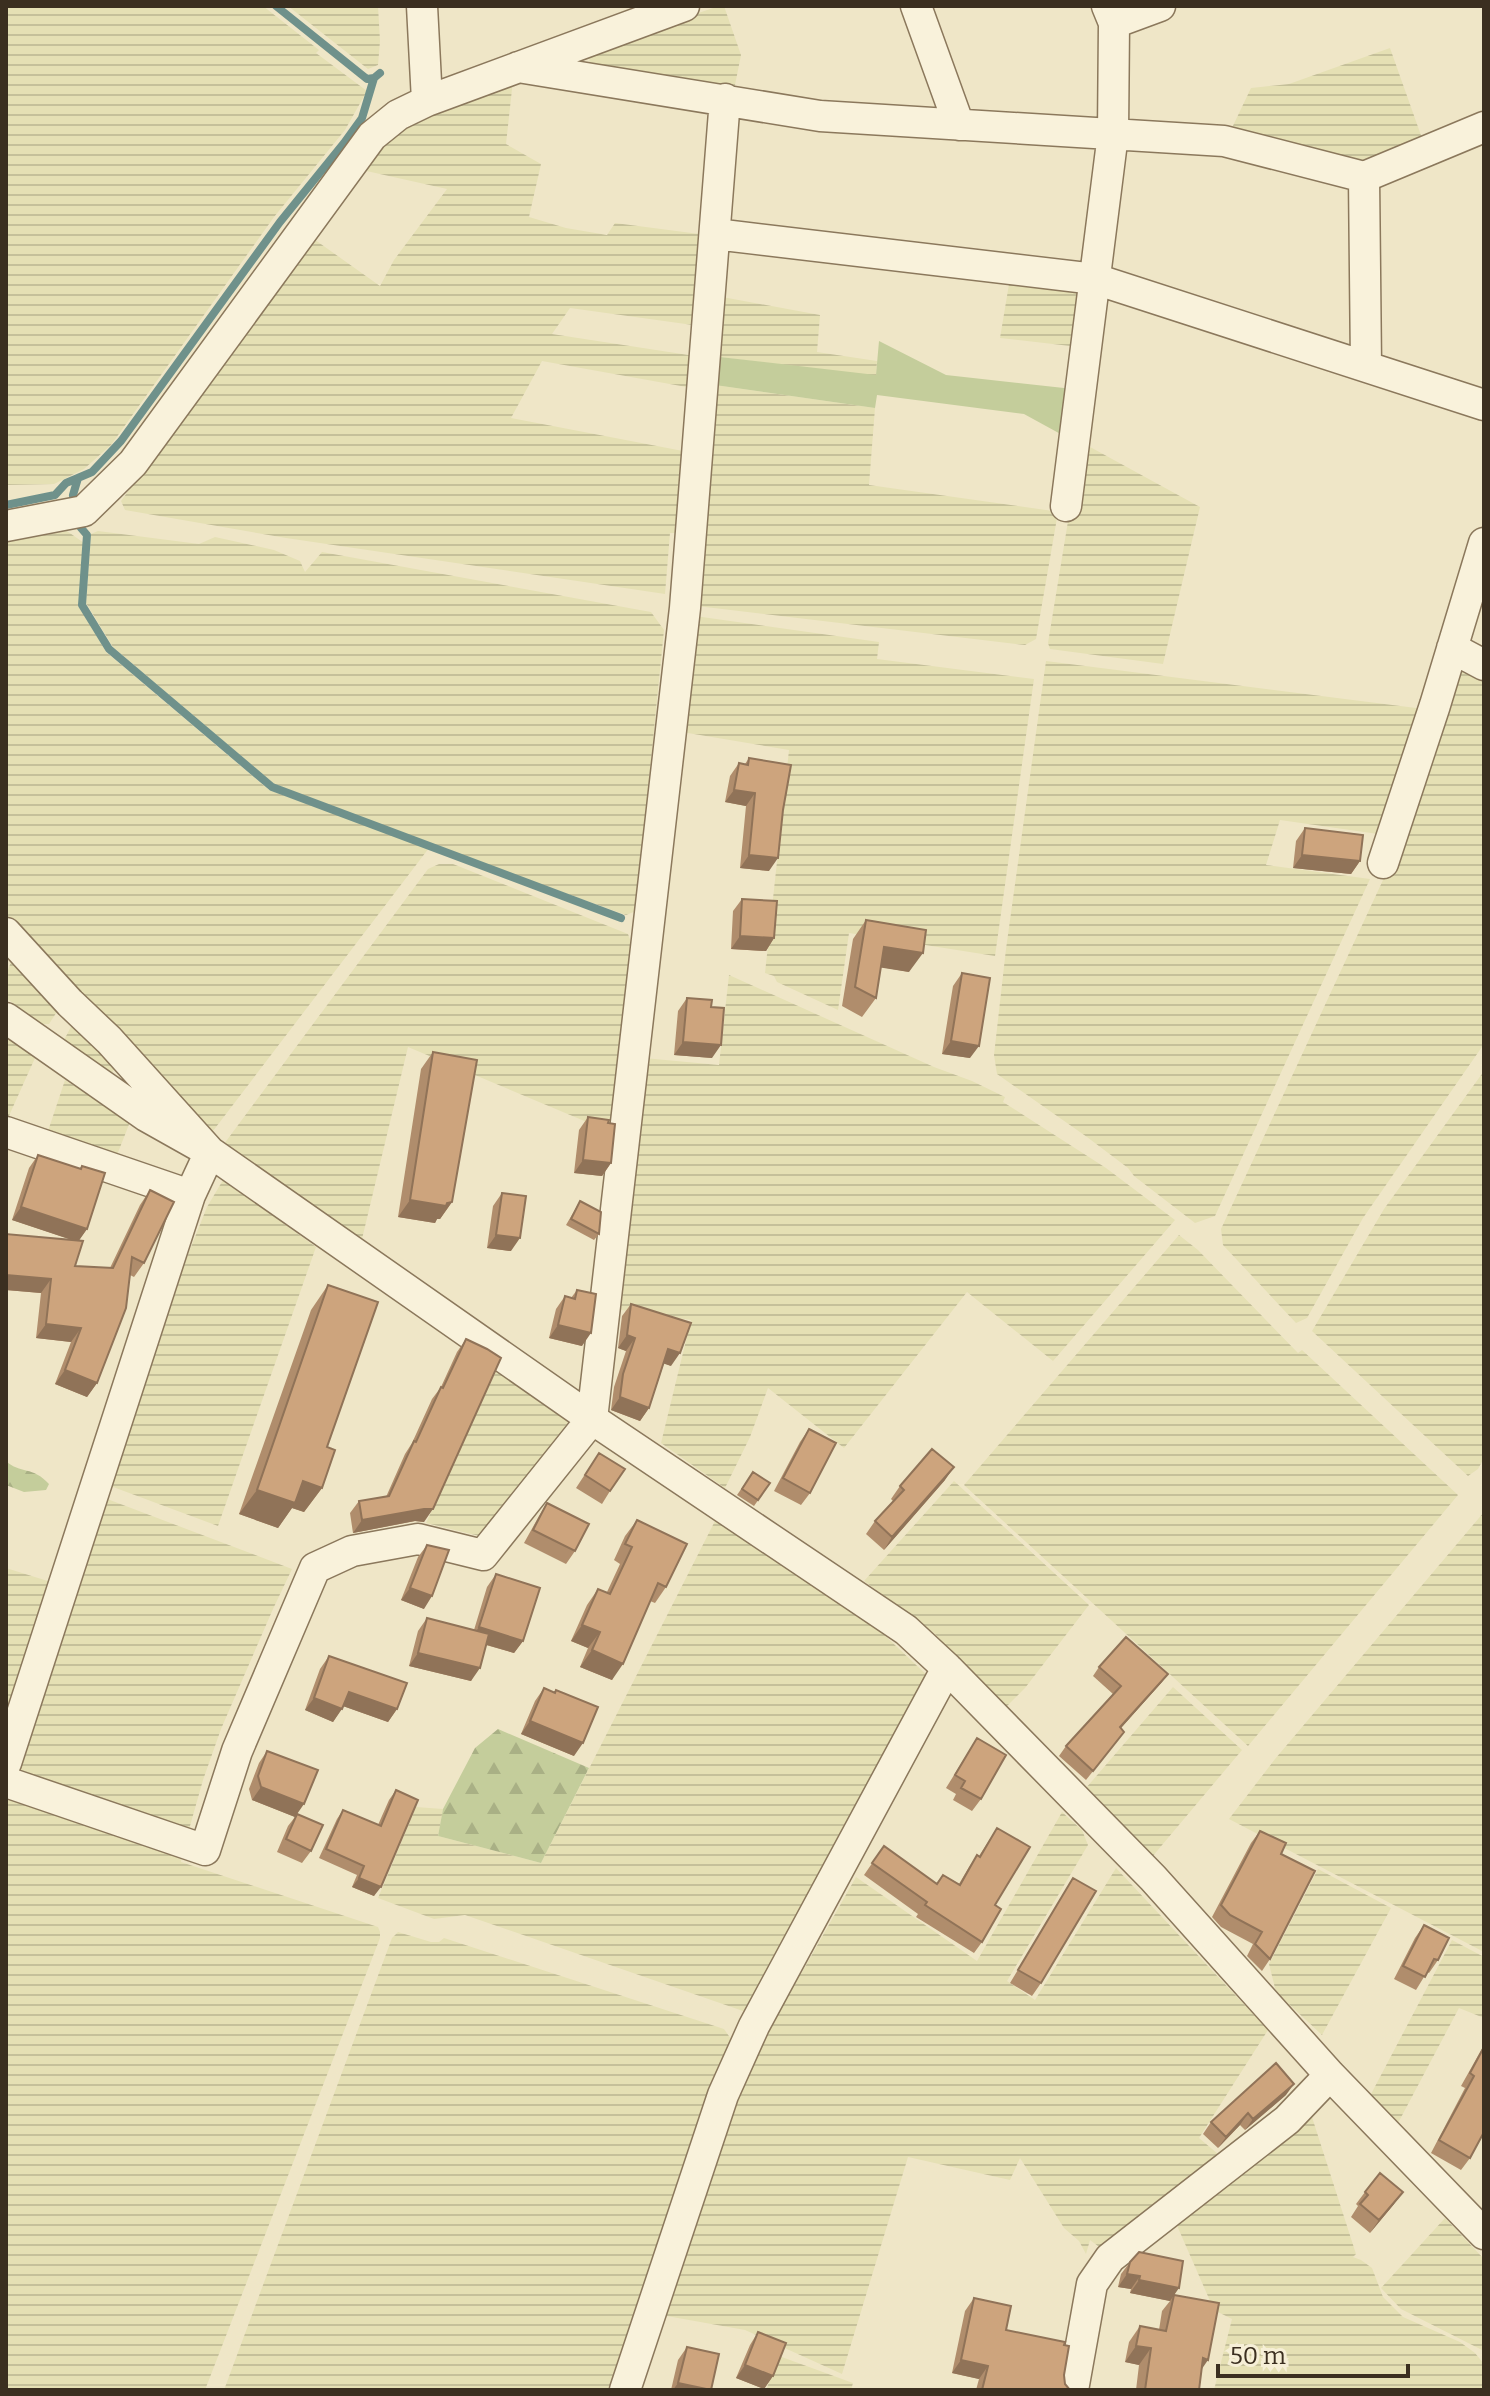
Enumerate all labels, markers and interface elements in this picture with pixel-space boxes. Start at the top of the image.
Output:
scale bar [1218,2328,1408,2378]
text: 50 m [1230,2342,1286,2370]

